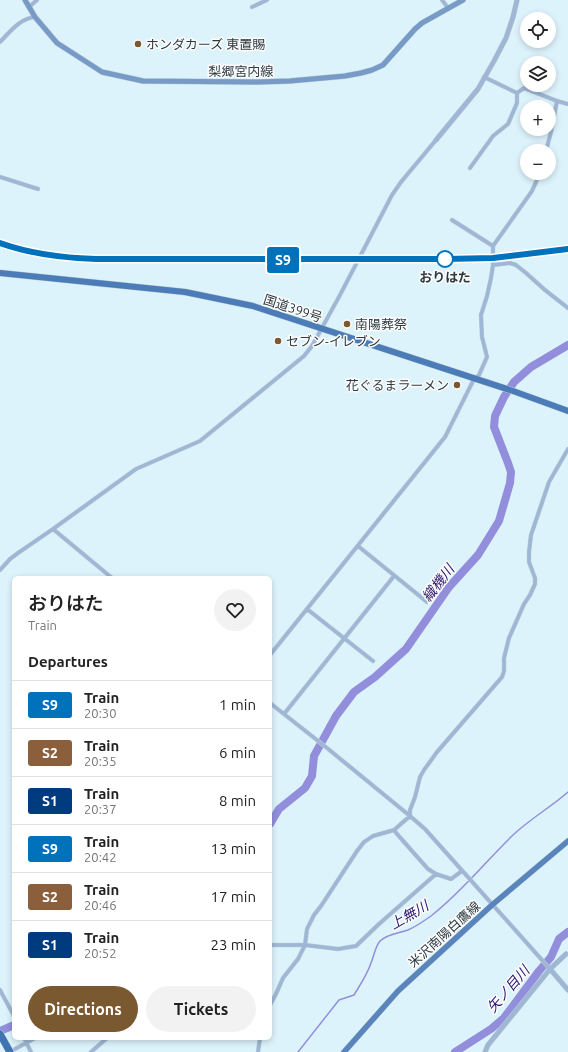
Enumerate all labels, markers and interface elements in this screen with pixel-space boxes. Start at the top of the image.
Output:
map controls [520,12,556,180]
button: locate [520,12,556,48]
place label: ホンダカーズ 東置賜 [146,37,265,51]
marker: ホンダカーズ 東置賜 [133,39,143,49]
button: layers [520,56,556,92]
street label: 梨郷宮内線 [208,64,274,78]
button: + [520,100,556,136]
button: − [520,144,556,180]
line badge: S9 [265,247,301,273]
marker: おりはた [436,250,454,268]
text: S9 [275,252,291,268]
place label: おりはた [419,270,471,284]
street label: 国道399号 [262,292,324,324]
place label: 南陽葬祭 [355,317,407,331]
marker: 南陽葬祭 [342,319,352,329]
place label: セブン-イレブン [286,334,381,348]
marker: セブン-イレブン [273,336,283,346]
place label: 花ぐるまラーメン [346,378,449,392]
marker: 花ぐるまラーメン [452,380,462,390]
water label: 織機川 [419,560,458,604]
button: heart [214,589,256,631]
text: おりはた [28,592,104,614]
text: Train [28,618,57,632]
text: Departures [28,653,108,670]
text: Train [84,689,119,706]
text: 1 min [219,696,256,713]
text: S9 [42,697,58,713]
text: 20:30 [84,706,117,720]
text: Train [84,737,119,754]
text: 6 min [219,744,256,761]
text: S2 [42,745,58,761]
text: 20:35 [84,754,117,768]
text: Train [84,785,119,802]
text: 8 min [219,792,256,809]
text: S1 [42,793,58,809]
text: 20:37 [84,802,117,816]
text: Train [84,833,119,850]
text: 13 min [210,840,256,857]
text: S9 [42,841,58,857]
text: 20:42 [84,850,117,864]
text: Train [84,881,119,898]
text: 17 min [210,888,256,905]
text: S2 [42,889,58,905]
water label: 上無川 [387,897,433,932]
text: 20:46 [84,898,117,912]
street label: 米沢南陽白鷹線 [405,898,483,970]
text: Train [84,929,119,946]
text: 23 min [210,936,256,953]
text: S1 [42,937,58,953]
text: 20:52 [84,946,117,960]
water label: 矢ノ目川 [484,961,534,1015]
button: Directions [28,986,138,1032]
button: Tickets [146,986,256,1032]

